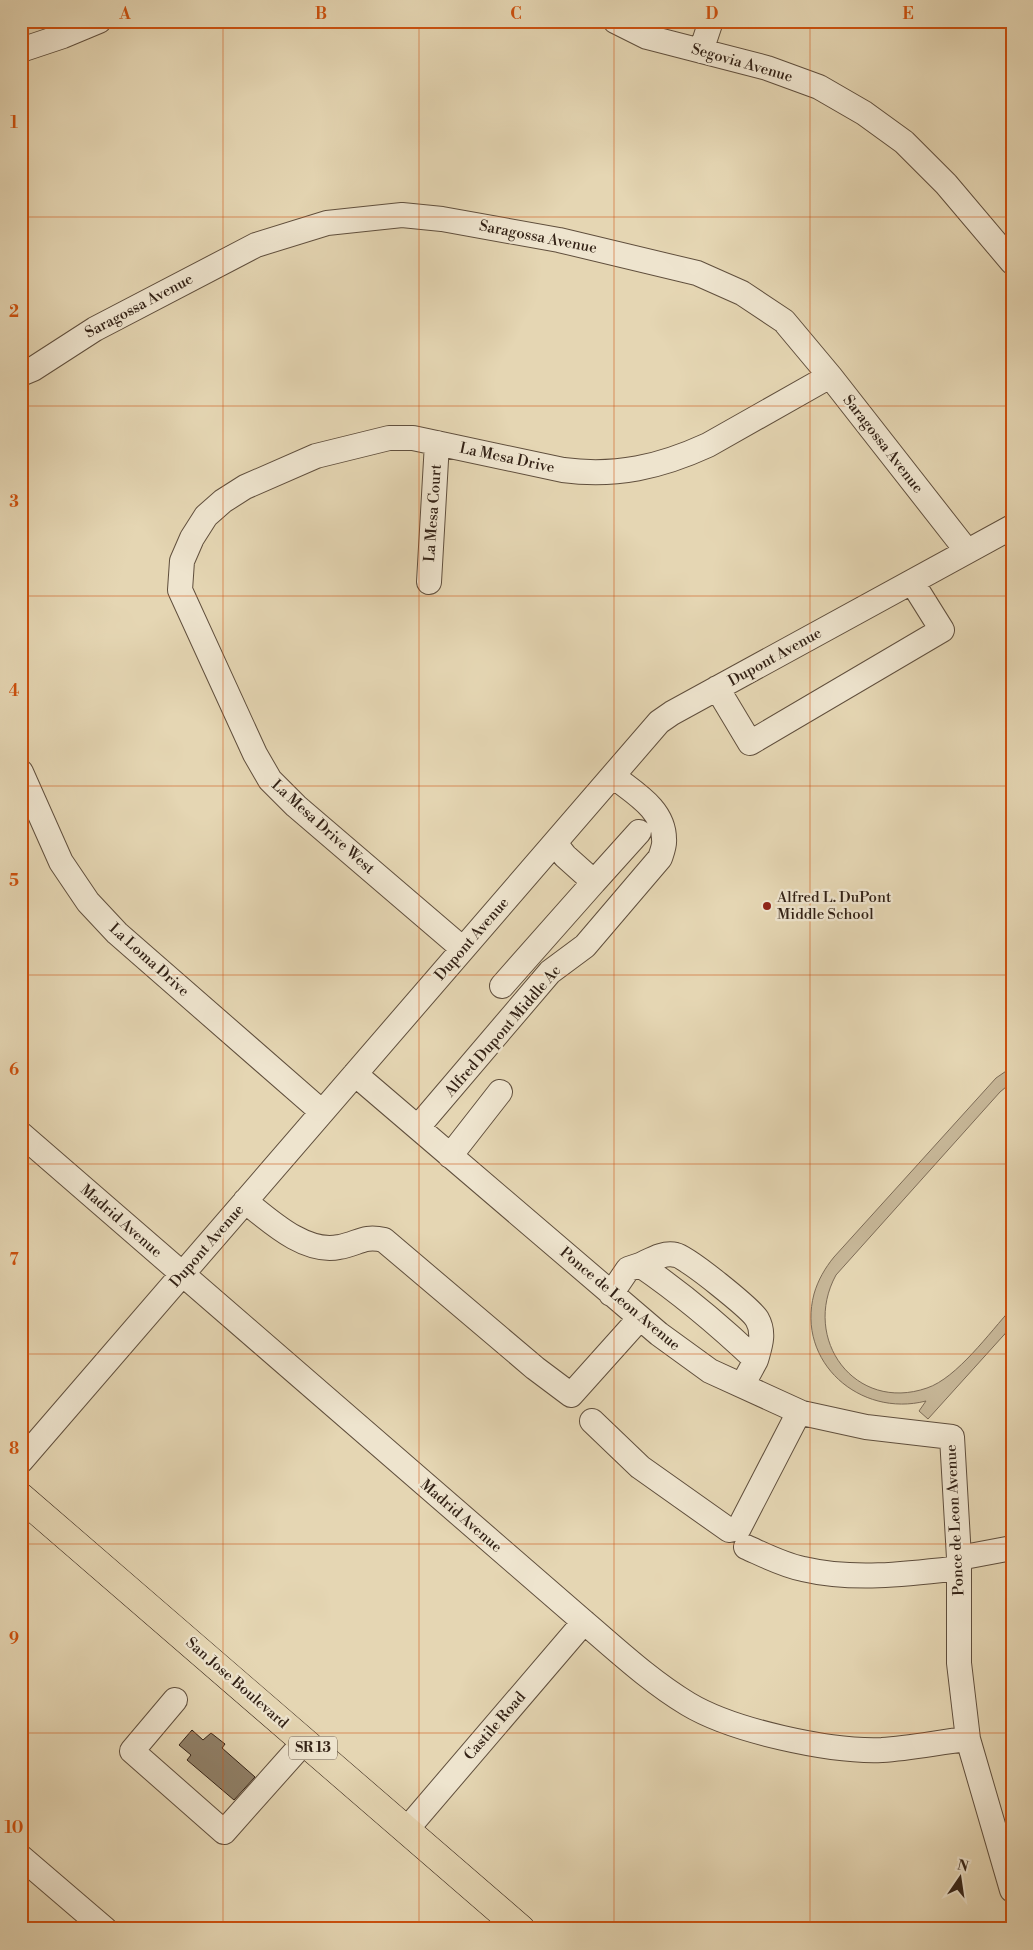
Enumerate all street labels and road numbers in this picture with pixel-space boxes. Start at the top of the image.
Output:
street label: Segovia Avenue [689,39,795,87]
street label: Saragossa Avenue [477,216,599,258]
street label: Saragossa Avenue [82,270,196,342]
street label: Saragossa Avenue [839,391,927,497]
street label: La Mesa Drive [458,439,556,477]
street label: La Mesa Court [420,463,446,563]
street label: Dupont Avenue [725,623,825,691]
street label: La Mesa Drive West [268,776,379,879]
street label: Dupont Avenue [431,893,513,985]
street label: La Loma Drive [105,919,193,1001]
street label: Alfred Dupont Middle Ac [440,961,565,1101]
street label: Madrid Avenue [76,1180,166,1262]
street label: Dupont Avenue [166,1200,248,1292]
street label: Ponce de Leon Avenue [556,1243,684,1355]
street label: Ponce de Leon Avenue [942,1444,968,1596]
street label: Madrid Avenue [416,1475,506,1557]
street label: San Jose Boulevard [182,1633,293,1733]
street label: Castile Road [460,1687,530,1764]
road number: SR 13 [289,1736,337,1760]

